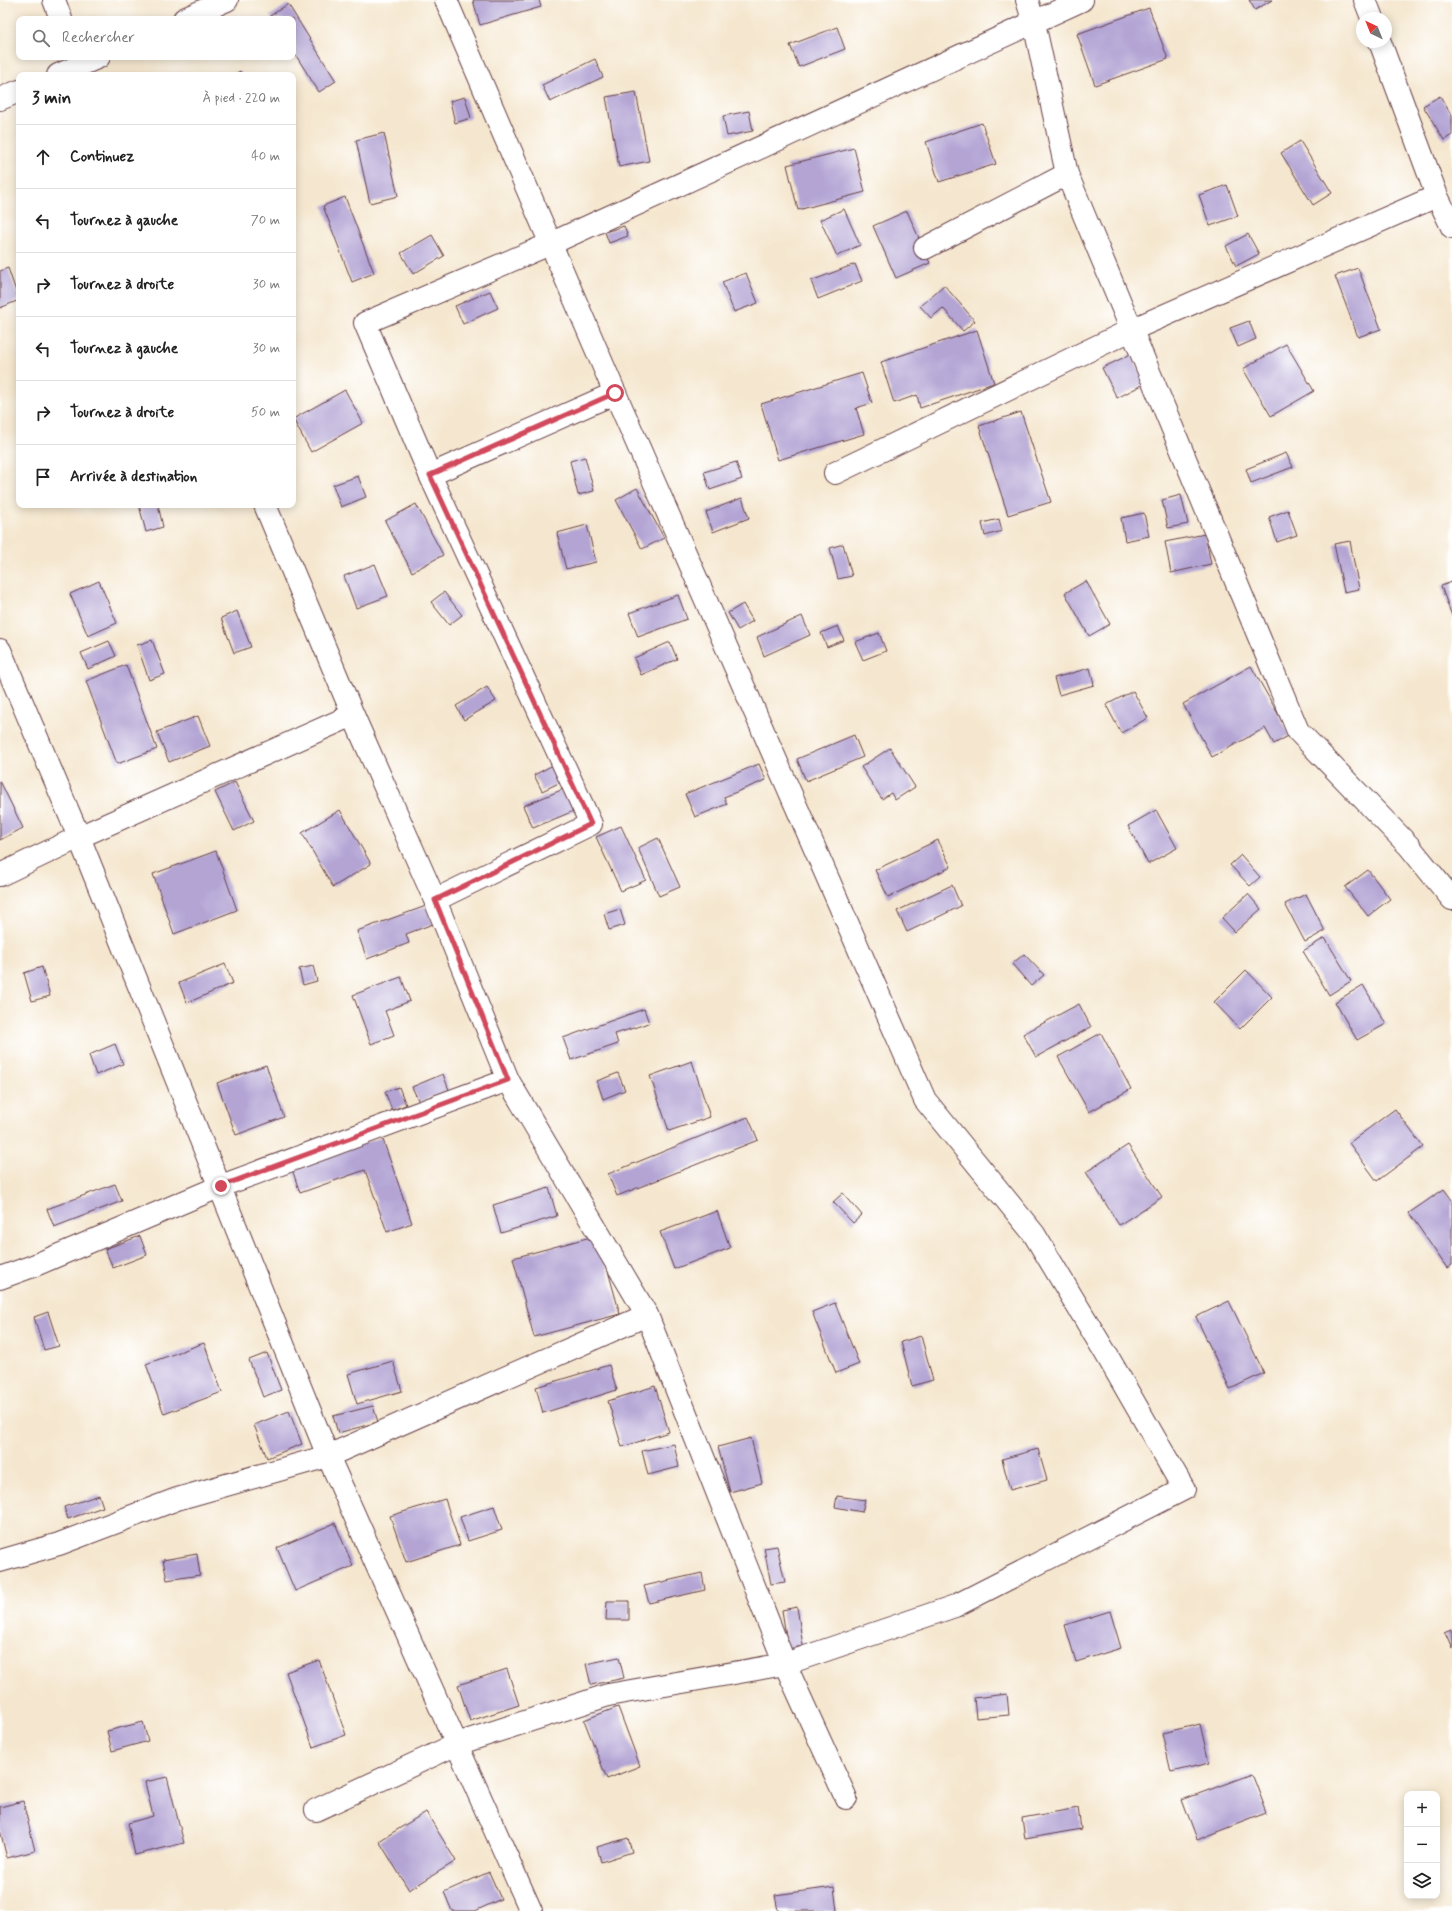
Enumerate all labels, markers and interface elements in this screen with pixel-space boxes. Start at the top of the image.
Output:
north arrow [1356,12,1392,48]
search box [16,16,296,60]
icon: search [30,27,52,49]
text: Rechercher [62,28,135,48]
text: 3 min [32,87,71,109]
text: À pied · 220 m [203,90,280,107]
icon: ahead [32,146,54,168]
text: Continuez [70,147,134,167]
text: 40 m [251,148,280,165]
icon: left [32,210,54,232]
text: Tournez à gauche [70,211,178,231]
text: 70 m [251,212,280,229]
icon: right [32,274,54,296]
text: Tournez à droite [70,275,174,295]
text: 30 m [253,276,280,293]
icon: left [32,338,54,360]
text: Tournez à gauche [70,339,178,359]
text: 30 m [253,340,280,357]
route start [606,384,624,402]
icon: right [32,402,54,424]
text: Tournez à droite [70,403,174,423]
text: 50 m [251,404,280,421]
icon: arrive [32,466,54,488]
text: Arrivée à destination [70,467,197,487]
route end [212,1177,230,1195]
map controls [1404,1791,1440,1899]
button: + [1404,1791,1440,1827]
button: − [1404,1827,1440,1863]
button: layers [1404,1863,1440,1899]

